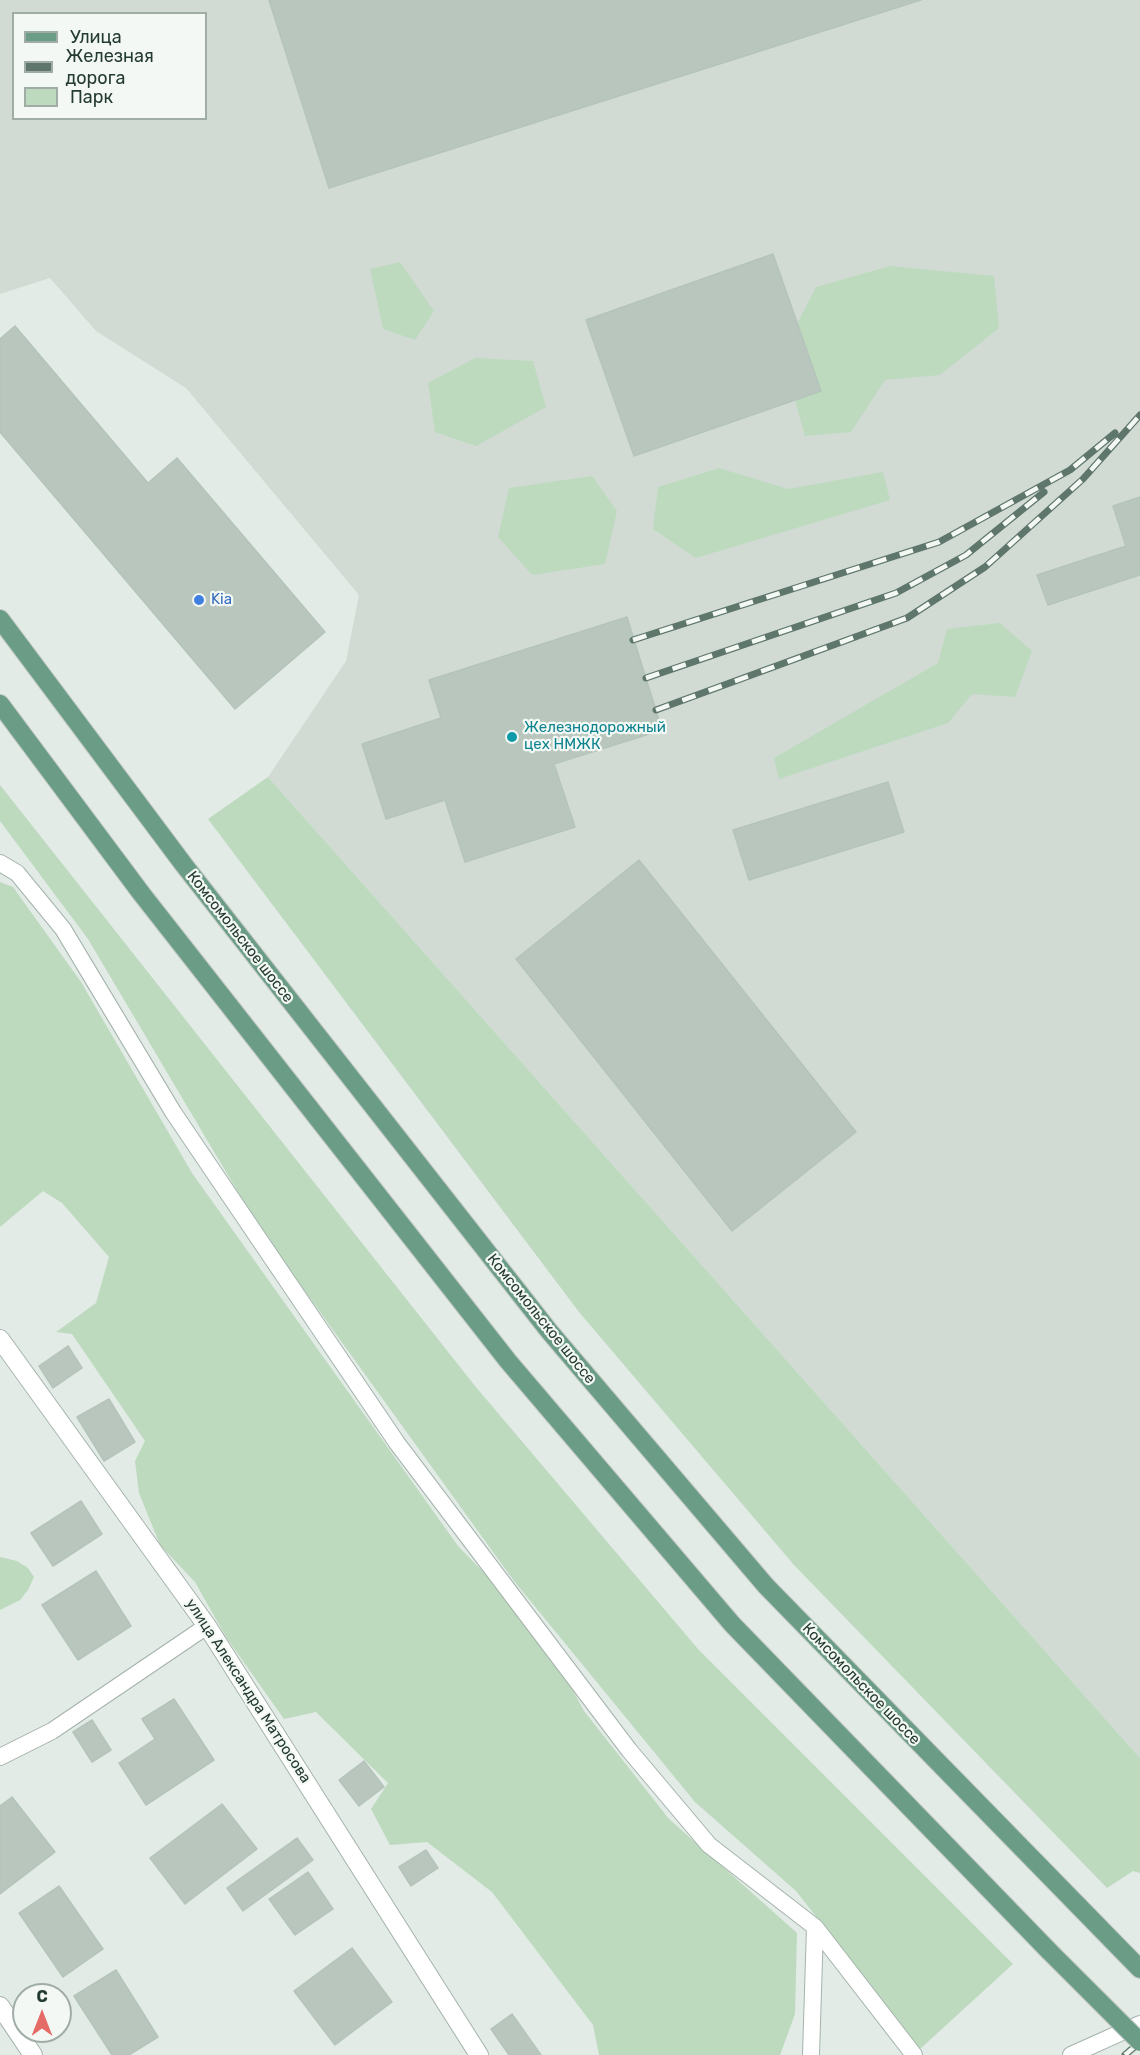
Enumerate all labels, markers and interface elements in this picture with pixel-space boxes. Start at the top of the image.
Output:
legend [12,12,207,120]
text: Улица [70,26,122,48]
text: Железная дорога [65,45,154,89]
text: Парк [70,86,113,108]
place label: Kia [211,591,232,609]
marker: Kia [192,593,206,607]
place label: Железнодорожный цех НМЖК [524,719,666,754]
marker: Железнодорожный цех НМЖК [505,730,519,744]
street label: Комсомольское шоссе [183,868,297,1006]
street label: Комсомольское шоссе [483,1250,599,1388]
street label: улица Александра Матросова [182,1595,314,1787]
street label: Комсомольское шоссе [798,1620,924,1748]
north arrow [12,1983,72,2043]
text: С [36,1987,48,2006]

